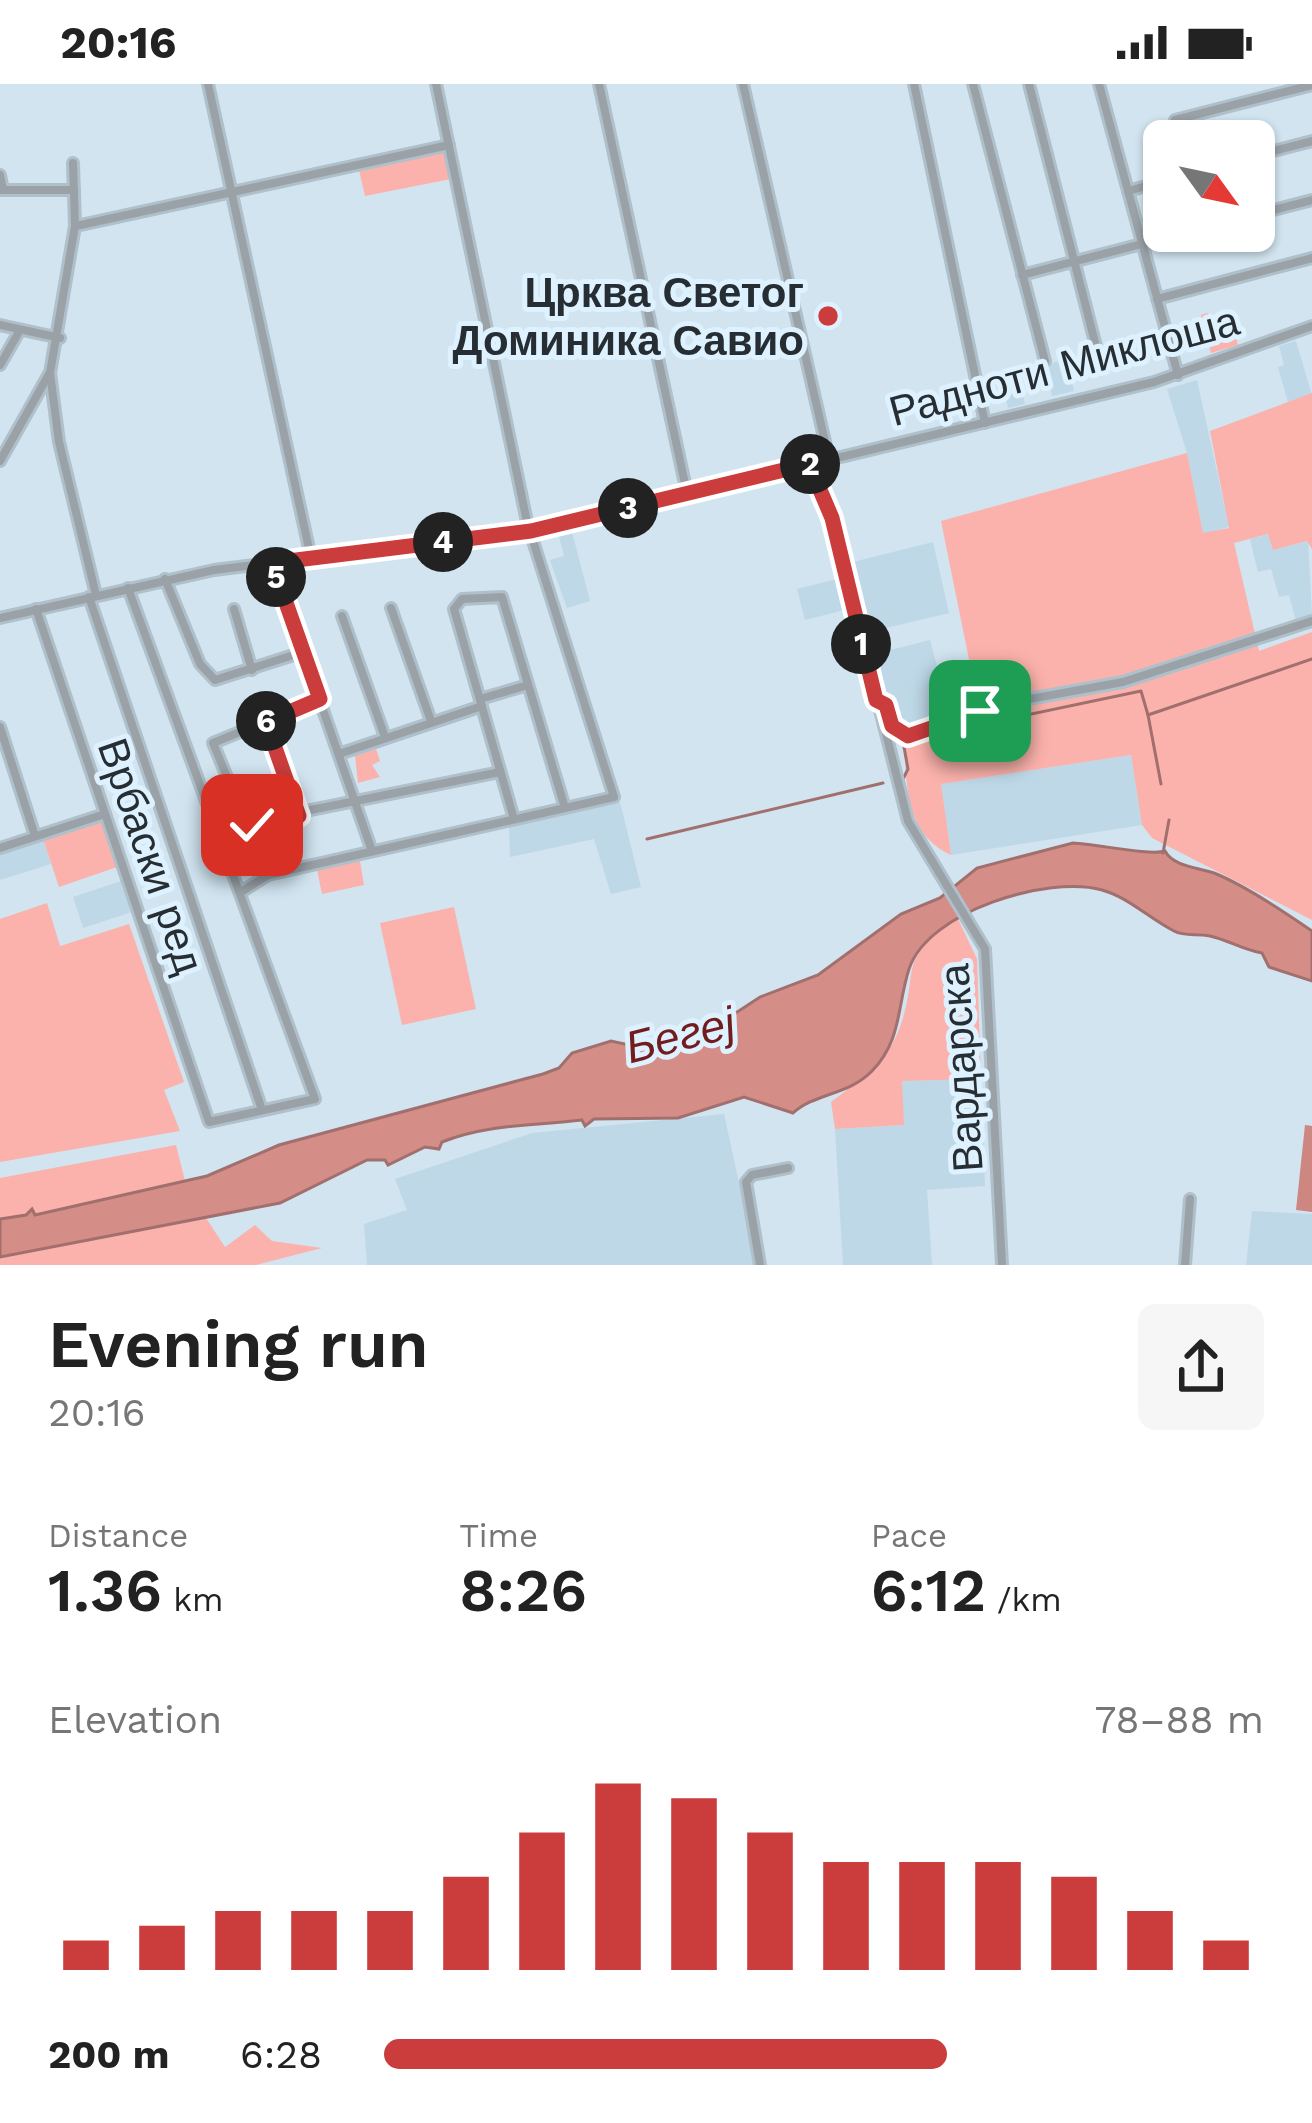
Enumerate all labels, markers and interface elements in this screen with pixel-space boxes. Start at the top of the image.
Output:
text: 20:16 [60,16,177,69]
north arrow [1143,120,1275,252]
map controls [1143,120,1275,252]
place label: Црква Светог Доминика Савио [453,268,804,365]
street label: Радноти Миклоша [884,296,1245,436]
marker: Црква Светог Доминика Савио [815,303,841,329]
pin: 2 [780,434,840,494]
text: 2 [800,444,820,483]
pin: 3 [598,478,658,538]
text: 3 [618,488,638,527]
pin: 4 [413,512,473,572]
text: 4 [432,522,454,561]
pin: 5 [246,547,306,607]
text: 5 [266,557,286,596]
pin: 1 [831,614,891,674]
text: 1 [854,624,868,663]
pin [929,660,1031,762]
icon: arrive [947,678,1013,744]
pin: 6 [236,691,296,751]
text: 6 [256,701,276,740]
street label: Врбаски ред [88,732,214,980]
pin [201,774,303,876]
icon: check [219,792,285,858]
street label: Вардарска [929,962,993,1174]
water label: Бегеј [620,995,742,1074]
button: share [1138,1304,1264,1430]
text: Evening run [48,1306,429,1383]
text: 20:16 [48,1390,145,1435]
text: Distance [48,1516,188,1555]
text: Time [459,1516,538,1555]
text: Pace [871,1516,947,1555]
text: 1.36 [48,1555,162,1626]
text: 8:26 [459,1555,587,1626]
text: 6:12 [871,1555,986,1626]
text: km [162,1580,223,1619]
text: /km [986,1580,1062,1619]
text: Elevation [48,1697,222,1742]
text: 78–88 m [1094,1697,1264,1742]
text: 200 m [48,2032,169,2077]
text: 6:28 [240,2032,322,2077]

